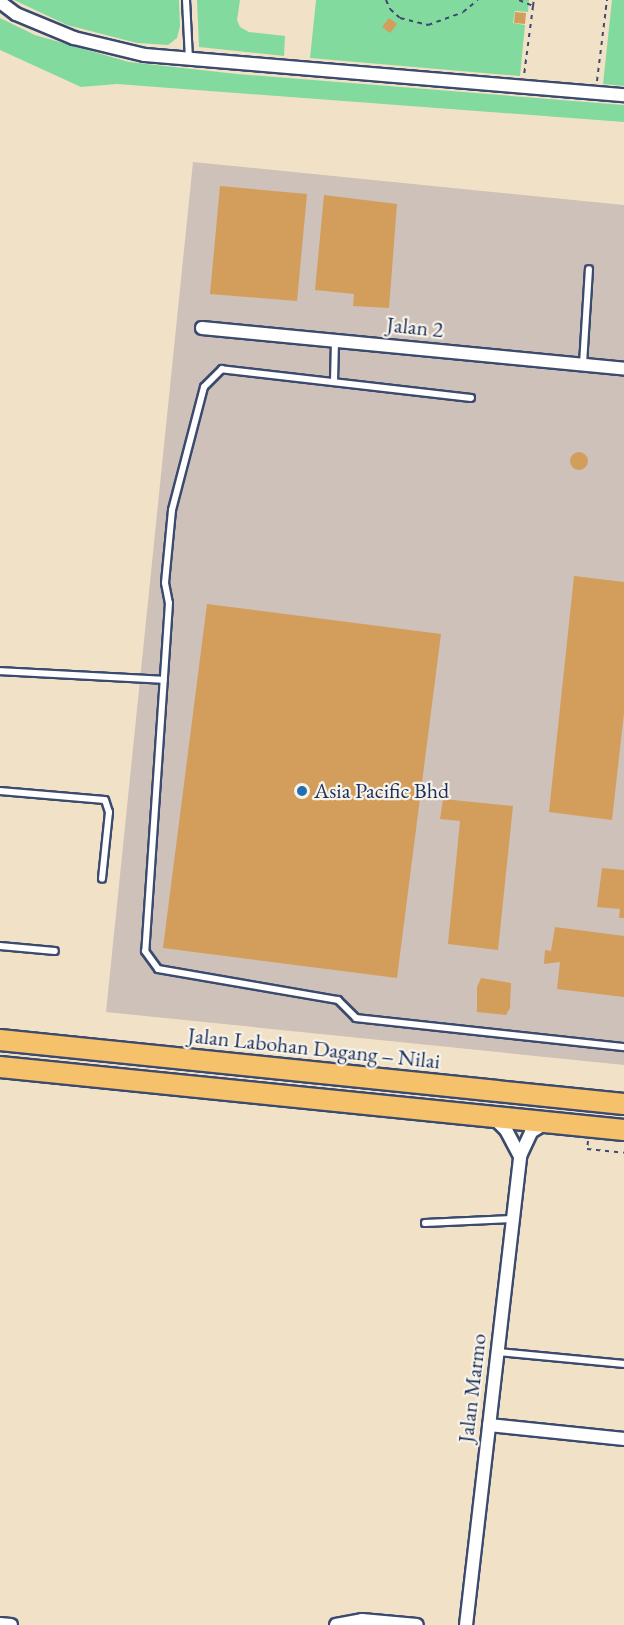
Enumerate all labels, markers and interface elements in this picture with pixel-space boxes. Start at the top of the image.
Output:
street label: Jalan 2 [385,311,445,343]
place label: Asia Pacific Bhd [314,778,449,804]
marker: Asia Pacific Bhd [295,784,309,798]
street label: Jalan Labohan Dagang ‒ Nilai [187,1022,441,1074]
street label: Jalan Marmo [452,1332,492,1444]

